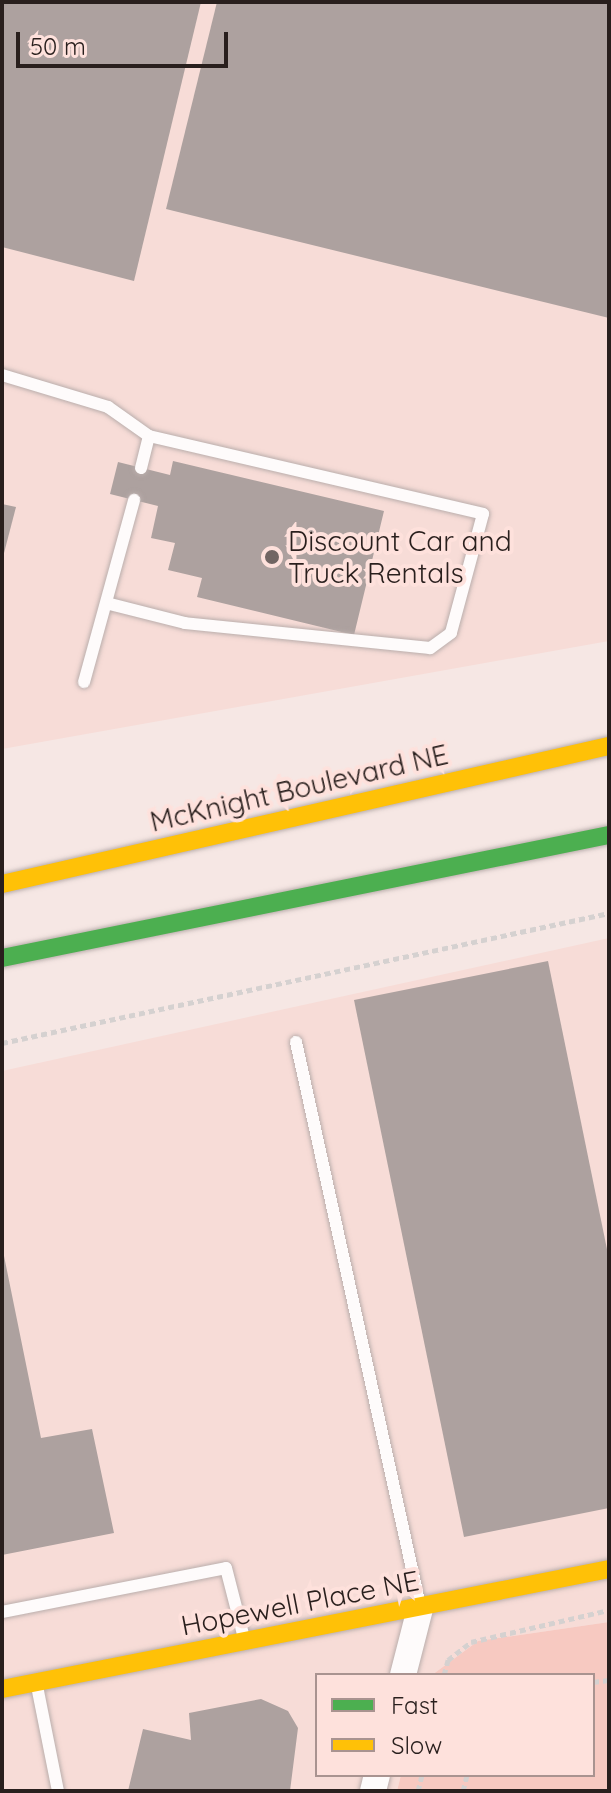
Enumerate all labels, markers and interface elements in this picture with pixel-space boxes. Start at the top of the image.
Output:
scale bar [20,16,232,66]
text: 50 m [30,31,86,61]
place label: Discount Car and Truck Rentals [288,524,512,590]
marker: Discount Car and Truck Rentals [263,548,281,566]
street label: McKnight Boulevard NE [147,737,451,839]
street label: Hopewell Place NE [178,1563,422,1643]
legend [315,1673,595,1777]
text: Fast [391,1690,438,1720]
text: Slow [391,1730,442,1760]

